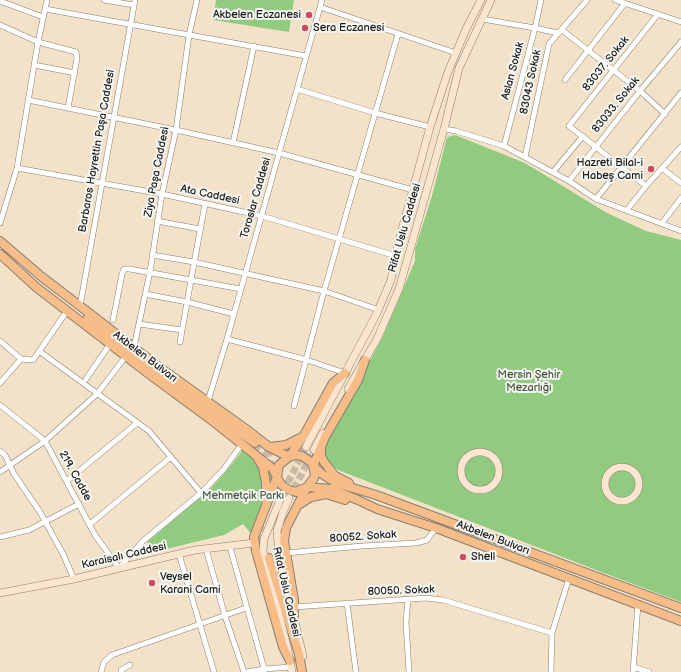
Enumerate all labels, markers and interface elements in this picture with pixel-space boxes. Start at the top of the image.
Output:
place label: Akbelen Eczanesi [213,8,301,22]
marker: Akbelen Eczanesi [304,10,314,20]
place label: Sera Eczanesi [313,21,384,35]
marker: Sera Eczanesi [300,23,310,33]
street label: 83037. Sokak [580,34,632,94]
street label: Aslan Sokak [499,41,527,101]
street label: 83043 Sokak [518,48,544,116]
street label: Barbaros Hayrettin Paşa Caddesi [76,69,118,233]
street label: 83033. Sokak [589,74,643,136]
street label: Ziya Paşa Caddesi [142,126,172,218]
street label: Toroslar Caddesi [238,156,274,240]
place label: Hazreti Bilal-i Habeş Cami [577,156,643,182]
marker: Hazreti Bilal-i Habeş Cami [646,164,656,174]
street label: Ata Caddesi [179,182,241,208]
street label: Rifat Uslu Caddesi [386,182,424,274]
street label: Akbelen Bulvarı [110,329,180,385]
park label: Mersin Şehir Mezarlığı [498,368,560,394]
street label: 219. Cadde [56,449,94,503]
park label: Mehmetçik Parkı [202,489,284,503]
street label: Akbelen Bulvarı [455,518,531,558]
street label: 80052. Sokak [329,528,397,546]
street label: Karaisalı Caddesi [80,540,168,572]
street label: Rıfat Uslu Caddesi [269,546,303,638]
place label: Shell [471,550,495,564]
marker: Shell [458,552,468,562]
place label: Veysel Karani Cami [160,570,221,596]
marker: Veysel Karani Cami [147,578,157,588]
street label: 80050. Sokak [367,583,435,599]

